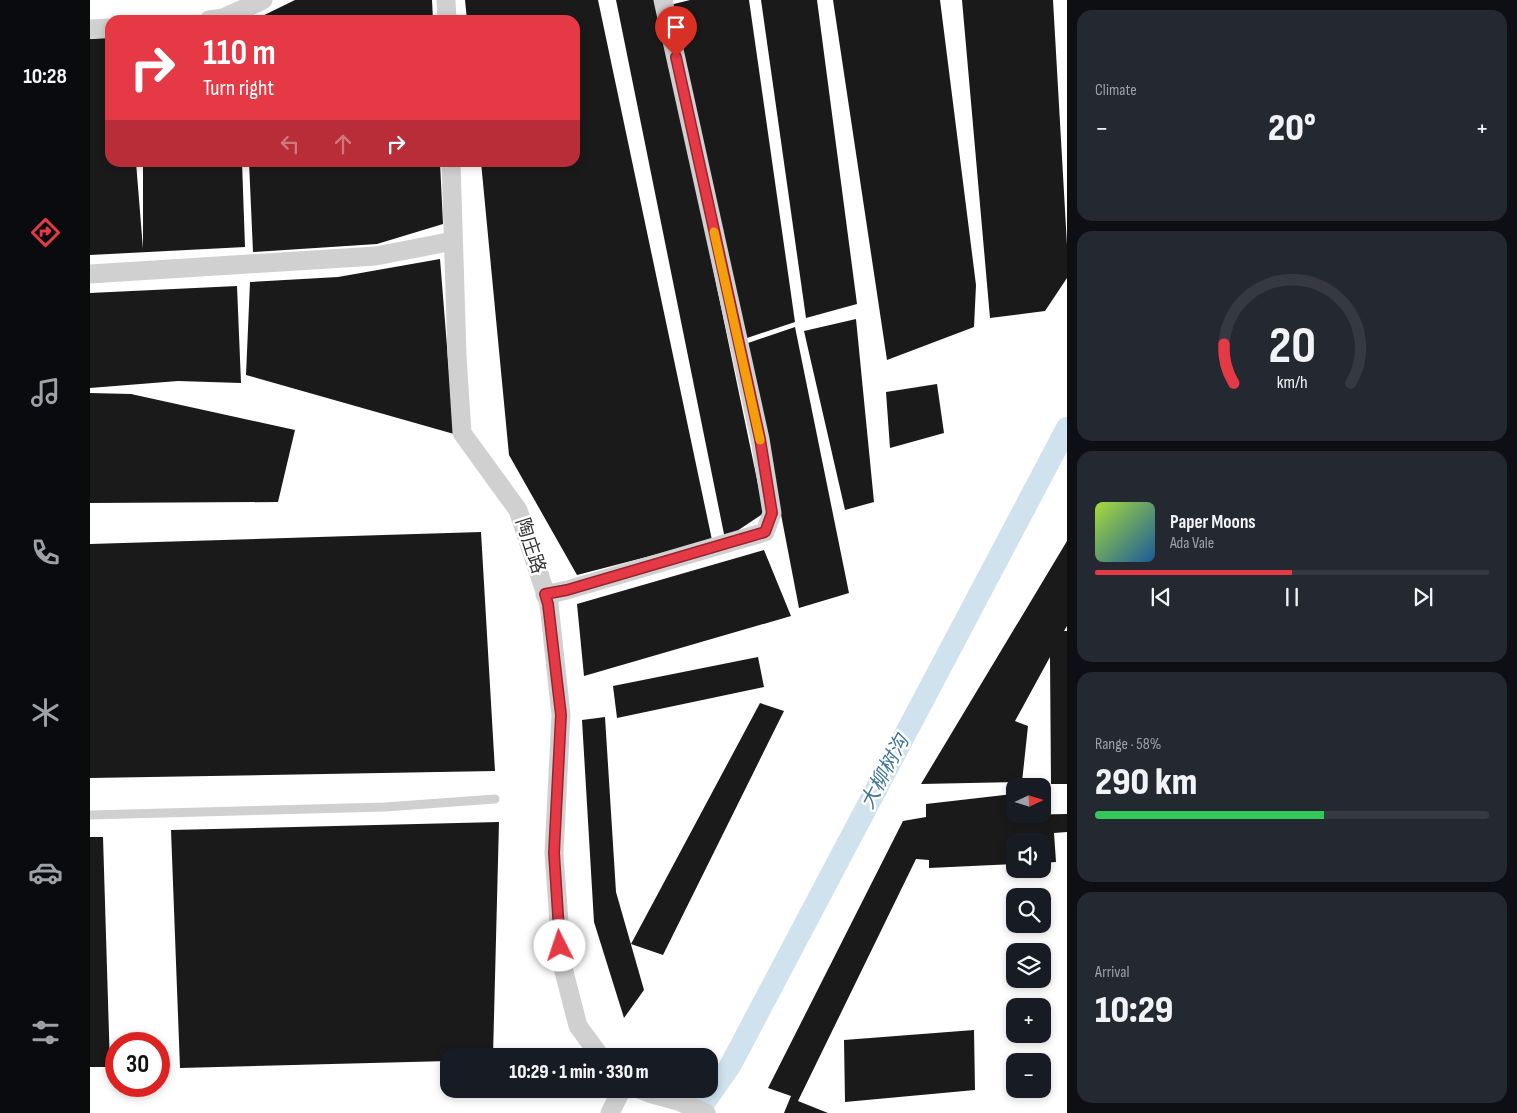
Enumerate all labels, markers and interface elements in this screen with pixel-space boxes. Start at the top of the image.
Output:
pin [655,6,697,57]
icon: arrive [662,13,690,41]
text: 110 m [203,32,276,75]
icon: right [120,35,185,100]
text: 10:28 [23,63,67,90]
text: Turn right [203,75,274,102]
text: Climate [1095,81,1137,100]
text: 20° [1268,106,1316,151]
text: − [1095,112,1109,145]
text: + [1475,112,1489,145]
icon: left [276,130,304,158]
icon: ahead [329,130,357,158]
icon: right [382,130,410,158]
icon: directions [28,215,63,250]
text: 20 [1268,315,1316,378]
text: km/h [1277,372,1307,393]
icon: music [28,375,63,410]
text: Paper Moons [1170,511,1256,534]
street label: 陶庄路 [510,515,550,577]
text: Ada Vale [1170,534,1214,553]
icon: phone [28,535,63,570]
icon: previous [1147,583,1175,611]
icon: pause [1278,583,1306,611]
icon: next [1409,583,1437,611]
icon: climate [28,695,63,730]
water label: 大柳树沟 [856,729,915,813]
text: Range · 58% [1095,735,1161,754]
text: 290 km [1095,760,1197,805]
north arrow [1006,778,1051,822]
map controls [1006,778,1051,1098]
button: sound [1006,833,1051,878]
icon: car [28,855,63,890]
button: search [1006,888,1051,933]
position arrow [533,919,585,971]
button: layers [1006,943,1051,988]
text: Arrival [1095,963,1129,982]
text: 10:29 [1095,988,1173,1033]
button: + [1006,998,1051,1043]
icon: filters [28,1015,63,1050]
speed limit sign: 30 [105,1032,170,1097]
button: − [1006,1053,1051,1098]
text: 10:29 · 1 min · 330 m [509,1061,649,1084]

